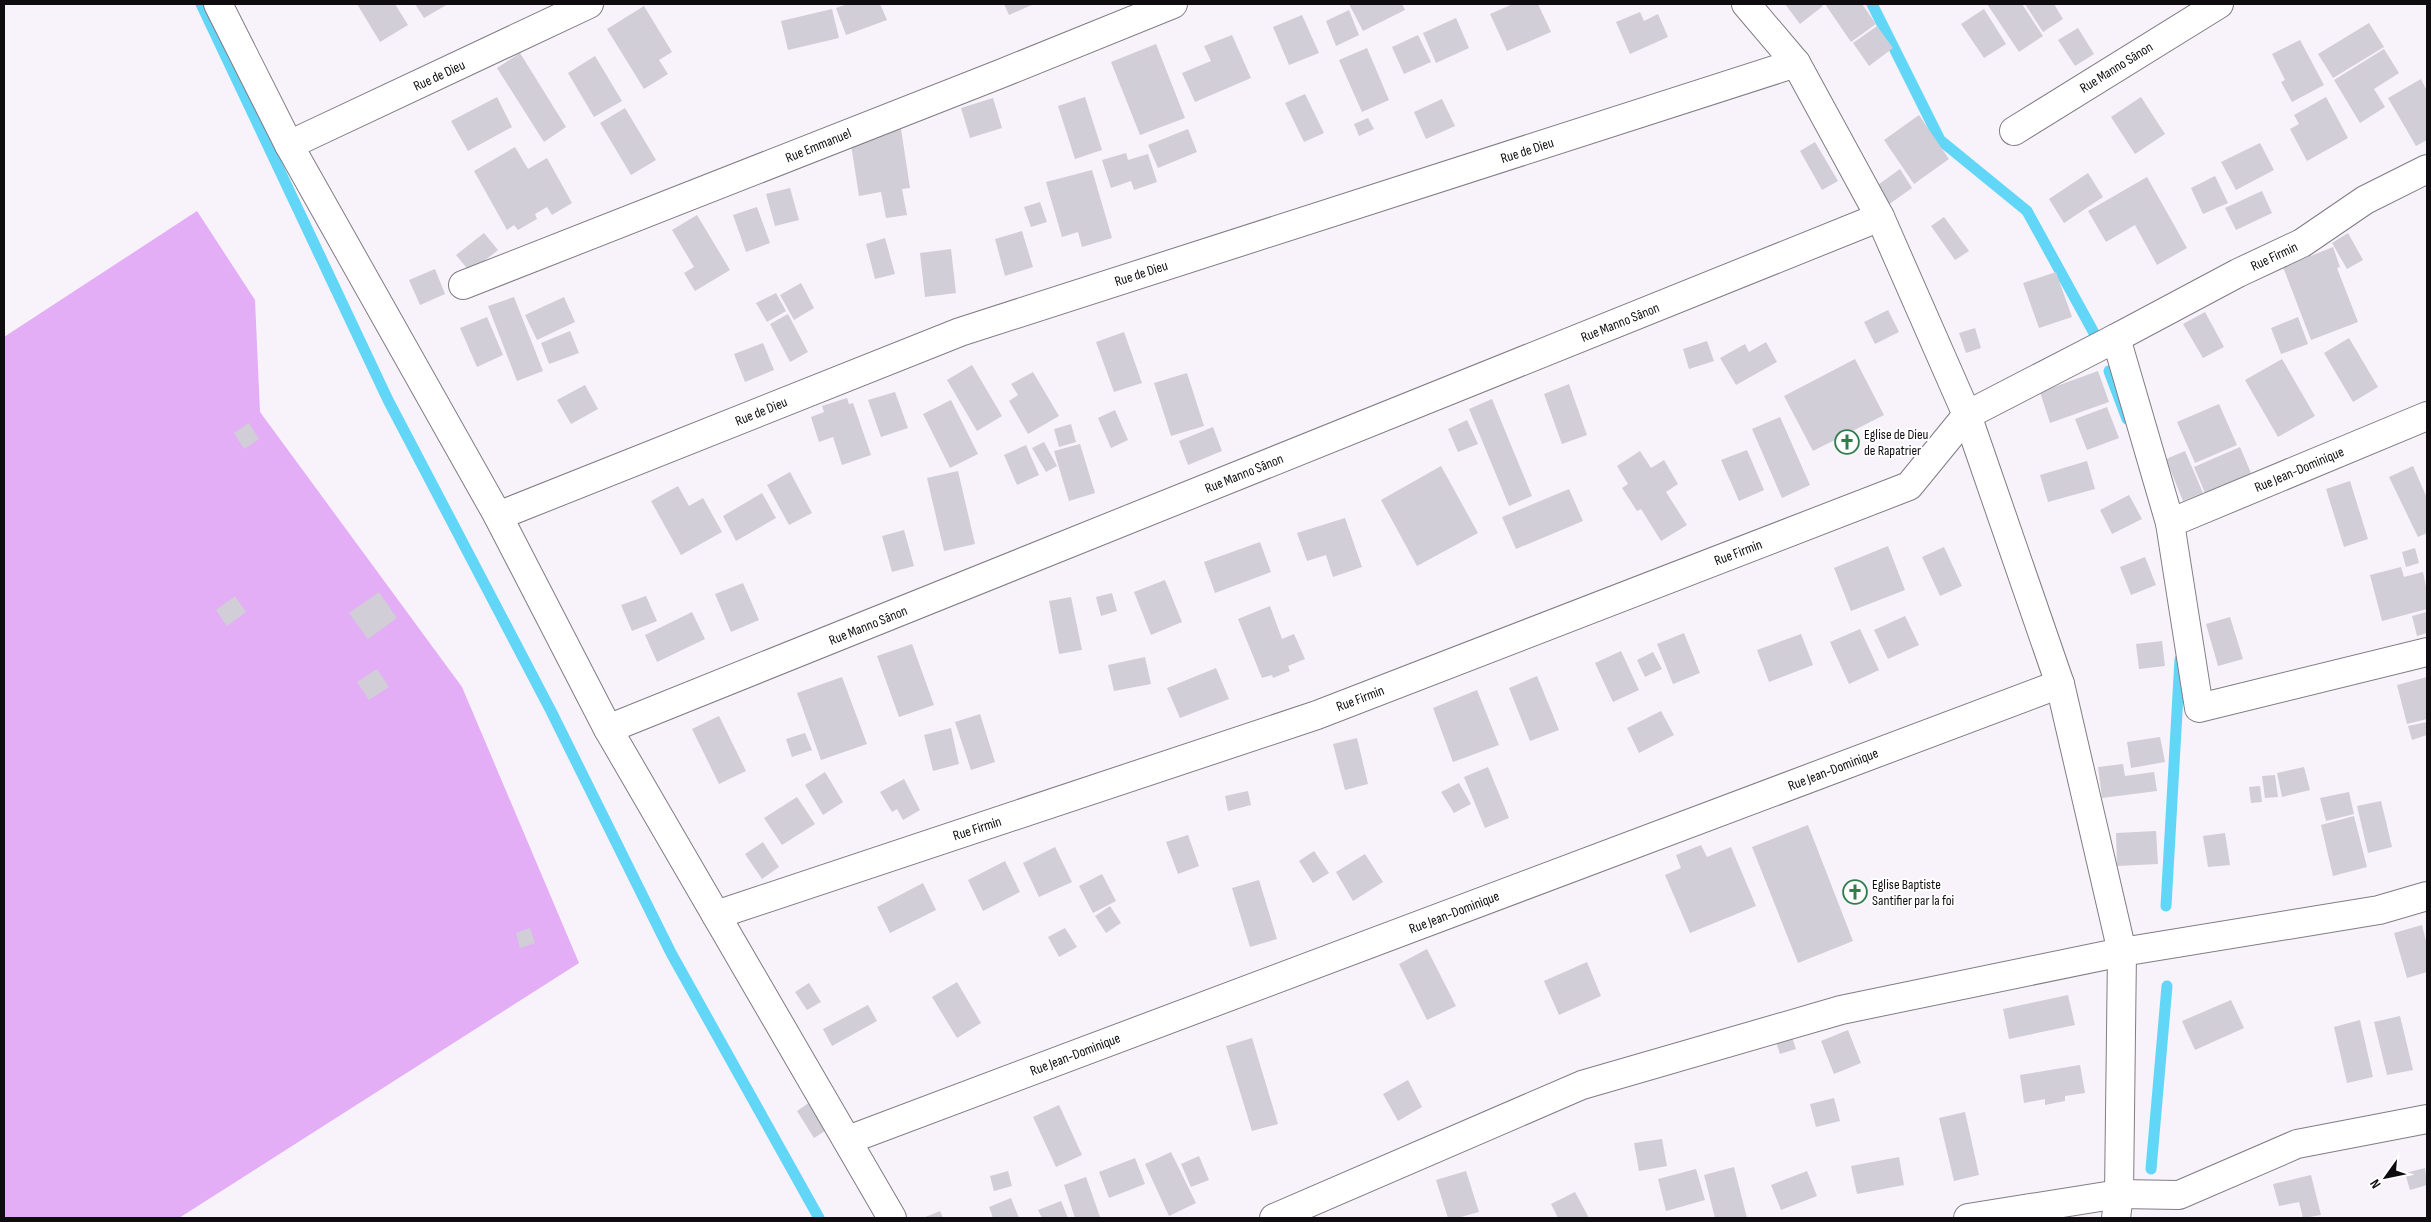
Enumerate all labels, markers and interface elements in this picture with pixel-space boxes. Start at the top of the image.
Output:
street label: Rue Manno Sânon [2077,38,2156,97]
street label: Rue de Dieu [411,56,468,95]
street label: Rue Emmanuel [783,125,854,166]
street label: Rue de Dieu [1498,134,1556,167]
street label: Rue Firmin [2248,238,2300,275]
street label: Rue de Dieu [1112,257,1170,290]
street label: Rue Manno Sânon [1578,299,1662,346]
street label: Rue de Dieu [733,393,790,430]
place label: Eglise de Dieu de Rapatrier [1864,426,1929,459]
church icon: Eglise de Dieu de Rapatrier [1834,429,1860,455]
street label: Rue Jean-Dominique [2252,443,2346,496]
street label: Rue Manno Sânon [1202,450,1286,497]
street label: Rue Firmin [1712,536,1765,569]
street label: Rue Manno Sânon [826,602,910,649]
street label: Rue Firmin [1334,682,1387,715]
street label: Rue Jean-Dominique [1786,744,1881,794]
street label: Rue Firmin [951,813,1004,844]
place label: Eglise Baptiste Santifier par la foi [1872,876,1954,909]
church icon: Eglise Baptiste Santifier par la foi [1842,879,1868,905]
street label: Rue Jean-Dominique [1407,887,1502,937]
street label: Rue Jean-Dominique [1028,1029,1123,1079]
north arrow [2361,1152,2411,1202]
text: N [2366,1176,2385,1192]

